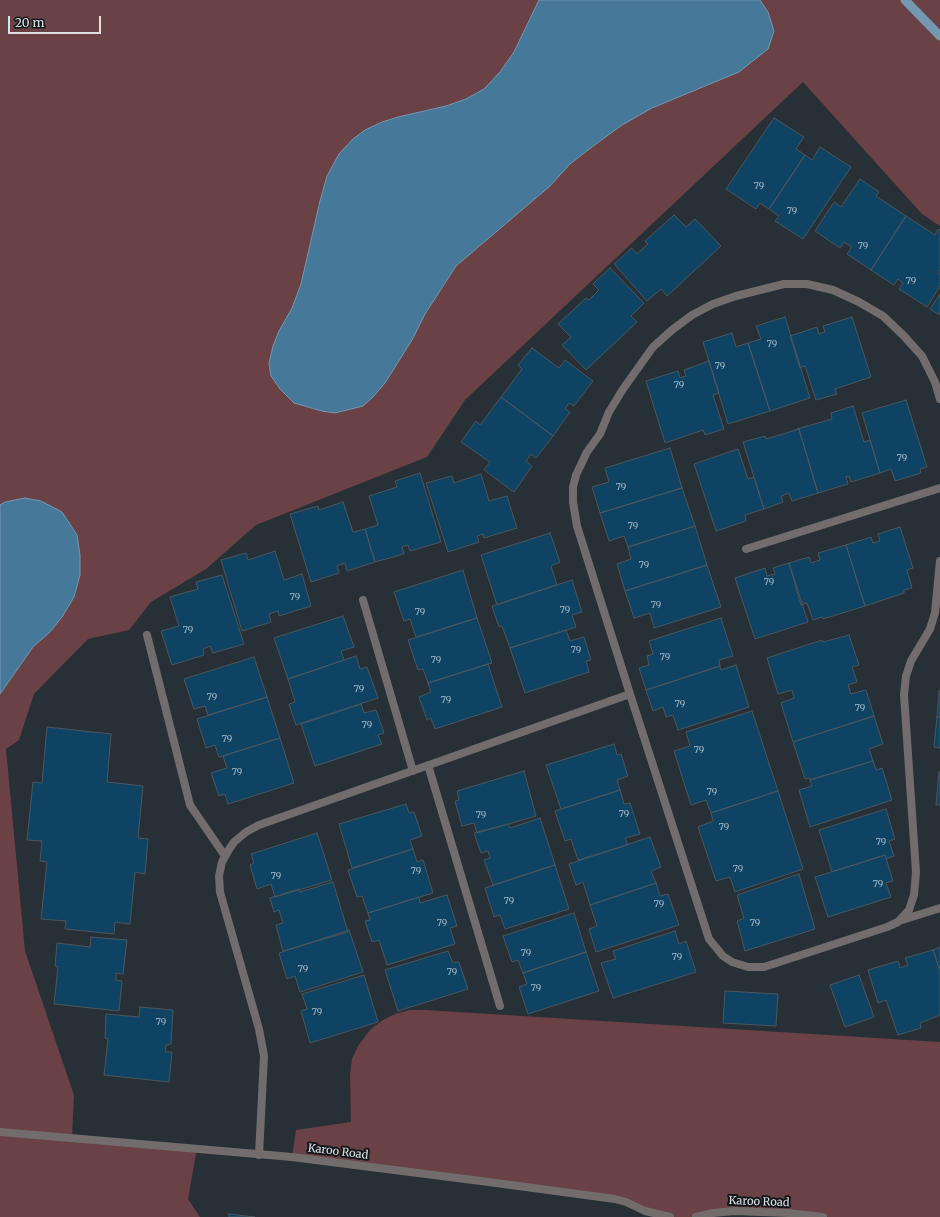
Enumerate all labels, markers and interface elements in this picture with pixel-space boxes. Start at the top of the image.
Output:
scale bar [10,8,103,34]
text: 20 m [15,15,44,30]
house number: 79 [754,181,764,191]
house number: 79 [787,206,797,216]
house number: 79 [858,241,868,251]
house number: 79 [906,276,916,286]
house number: 79 [767,339,777,349]
house number: 79 [715,361,725,371]
house number: 79 [674,380,684,390]
house number: 79 [897,453,907,463]
house number: 79 [616,482,626,492]
house number: 79 [628,521,638,531]
house number: 79 [639,560,649,570]
house number: 79 [764,577,774,587]
house number: 79 [290,592,300,602]
house number: 79 [651,600,661,610]
house number: 79 [560,605,570,615]
house number: 79 [415,607,425,617]
house number: 79 [183,625,193,635]
house number: 79 [571,645,581,655]
house number: 79 [660,652,670,662]
house number: 79 [431,655,441,665]
house number: 79 [354,684,364,694]
house number: 79 [207,692,217,702]
house number: 79 [441,695,451,705]
house number: 79 [675,699,685,709]
house number: 79 [855,703,865,713]
house number: 79 [362,720,372,730]
house number: 79 [222,734,232,744]
house number: 79 [694,745,704,755]
house number: 79 [232,767,242,777]
house number: 79 [707,787,717,797]
house number: 79 [619,809,629,819]
house number: 79 [476,810,486,820]
house number: 79 [719,822,729,832]
house number: 79 [876,837,886,847]
house number: 79 [733,864,743,874]
house number: 79 [411,866,421,876]
house number: 79 [271,871,281,881]
house number: 79 [873,879,883,889]
house number: 79 [504,896,514,906]
house number: 79 [654,899,664,909]
house number: 79 [437,918,447,928]
house number: 79 [750,918,760,928]
house number: 79 [521,948,531,958]
house number: 79 [672,952,682,962]
house number: 79 [298,964,308,974]
house number: 79 [447,967,457,977]
house number: 79 [531,983,541,993]
house number: 79 [312,1007,322,1017]
house number: 79 [156,1017,166,1027]
street label: Karoo Road [307,1142,369,1162]
street label: Karoo Road [728,1194,790,1210]

